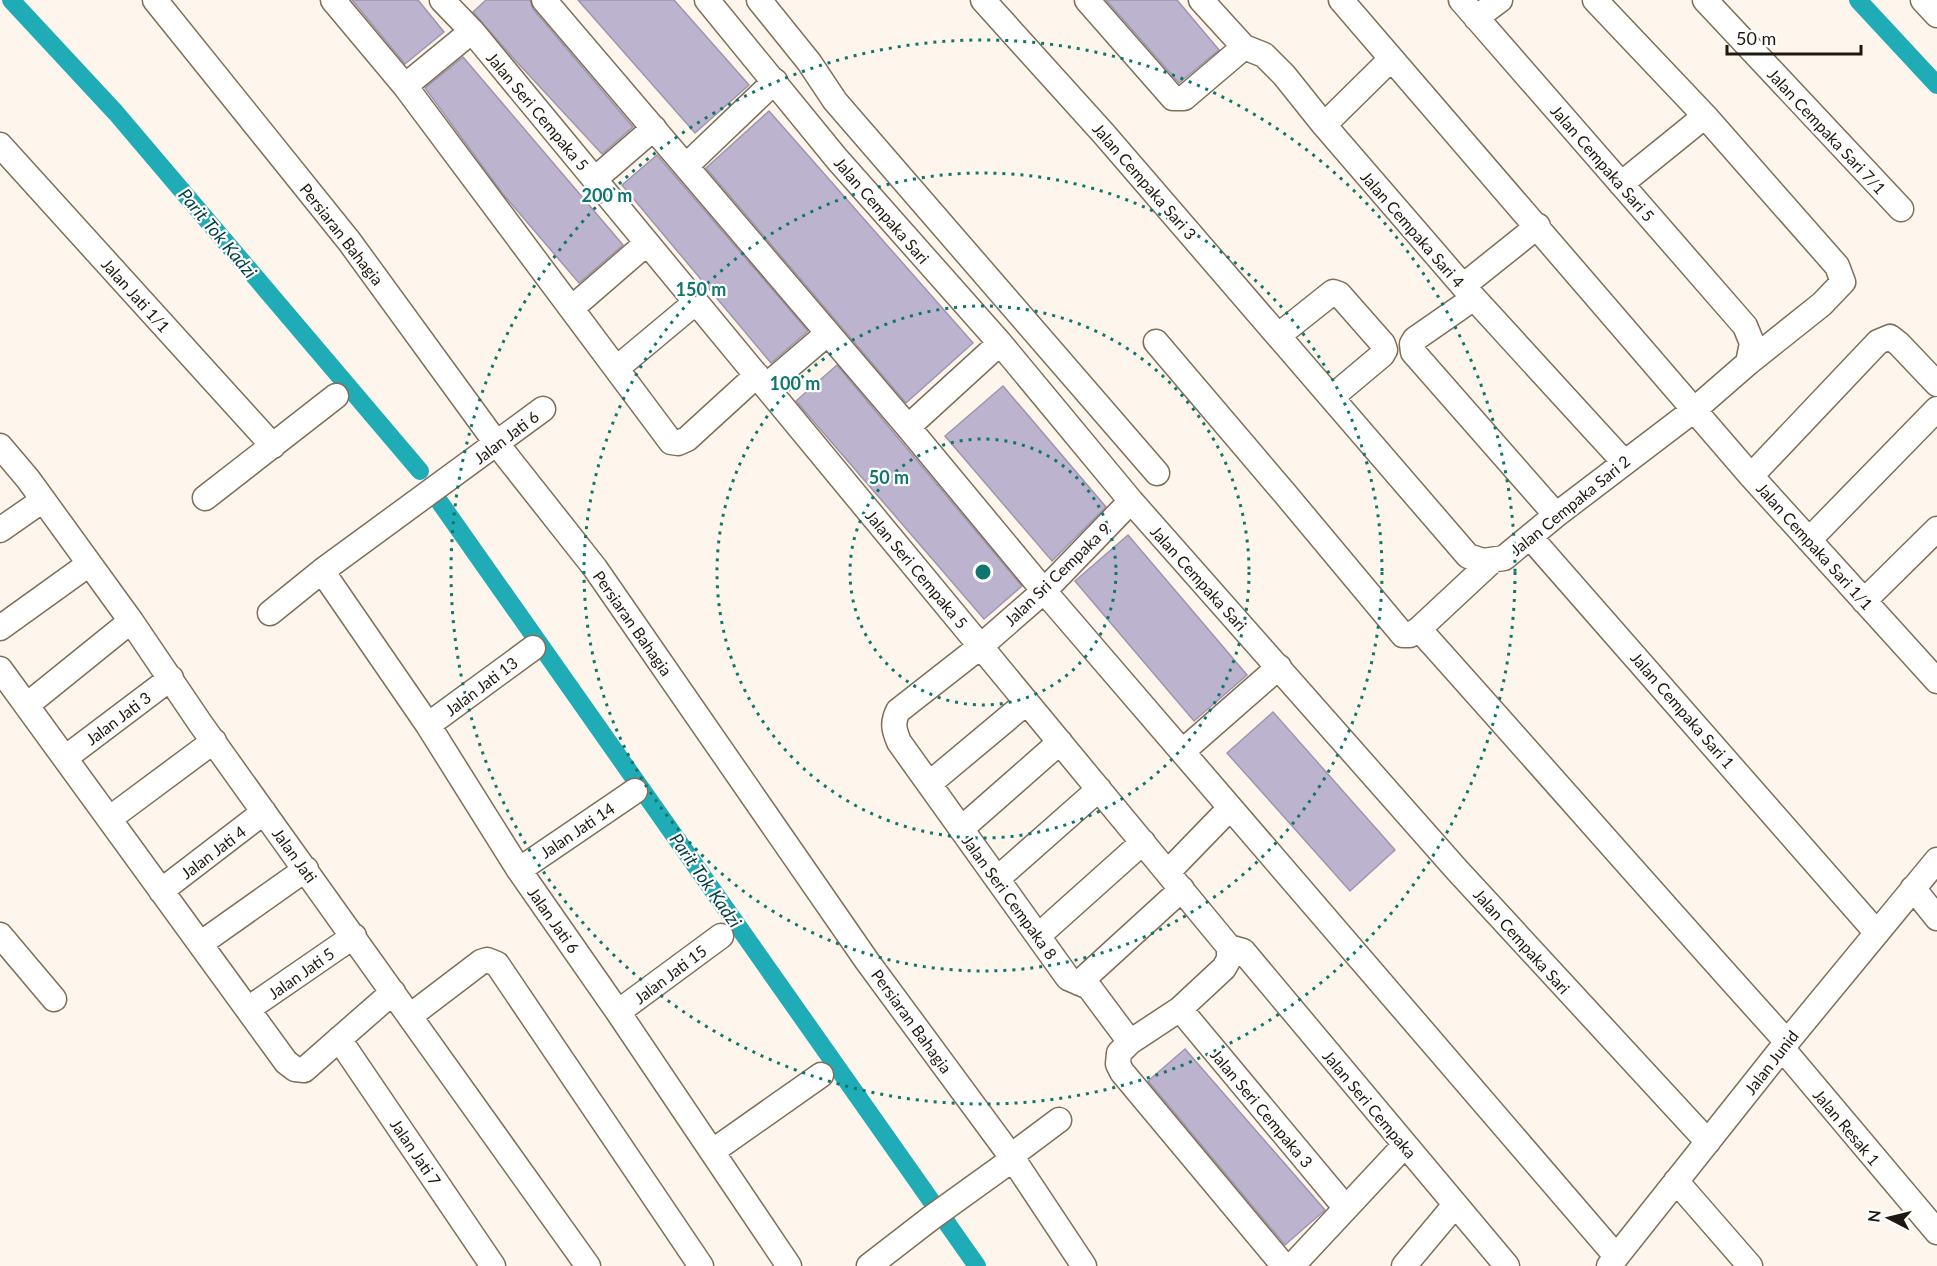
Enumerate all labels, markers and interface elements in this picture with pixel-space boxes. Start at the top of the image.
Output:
scale bar [1727,18,1860,56]
text: 50 m [1736,27,1776,49]
street label: Jalan Seri Cempaka 5 [483,48,593,174]
street label: Jalan Cempaka Sari 7/1 [1764,64,1890,198]
street label: Jalan Cempaka Sari 5 [1547,101,1659,225]
street label: Jalan Cempaka Sari 3 [1089,119,1201,243]
street label: Jalan Cempaka Sari [831,153,933,267]
street label: Jalan Cempaka Sari 4 [1357,167,1469,291]
street label: Persiaran Bahagia [296,179,388,289]
water label: Parit Tok Kadzi [174,184,262,282]
text: 200 m [582,184,632,206]
street label: Jalan Jati 1/1 [98,254,174,336]
text: 150 m [676,278,726,300]
text: 100 m [770,372,820,394]
street label: Jalan Jati 6 [470,406,542,468]
street label: Jalan Cempaka Sari 2 [1507,451,1633,559]
text: 50 m [869,466,909,488]
street label: Jalan Cempaka Sari 1/1 [1753,479,1877,613]
street label: Jalan Seri Cempaka 5 [862,506,972,632]
street label: Jalan Sri Cempaka 9 [1000,519,1114,629]
street label: Jalan Cempaka Sari [1147,522,1251,634]
centre of rings [973,562,993,582]
street label: Persiaran Bahagia [590,567,676,679]
street label: Jalan Cempaka Sari 1 [1627,648,1739,772]
street label: Jalan Jati 13 [441,653,521,719]
street label: Jalan Jati 3 [82,687,154,749]
street label: Jalan Jati 14 [536,798,618,862]
street label: Jalan Jati 4 [177,821,249,883]
street label: Jalan Jati [269,824,321,886]
water label: Parit Tok Kadzi [665,829,747,931]
street label: Jalan Seri Cempaka 8 [959,831,1061,963]
street label: Jalan Jati 6 [524,883,584,957]
street label: Jalan Cempaka Sari [1470,885,1574,997]
street label: Jalan Jati 15 [630,941,710,1007]
street label: Jalan Jati 5 [264,943,338,1003]
street label: Persiaran Bahagia [868,965,956,1077]
street label: Jalan Junid [1740,1026,1802,1098]
street label: Jalan Seri Cempaka 3 [1207,1045,1317,1171]
street label: Jalan Seri Cempaka [1319,1046,1421,1162]
street label: Jalan Resak 1 [1810,1085,1884,1169]
street label: Jalan Jati 7 [387,1115,445,1189]
north arrow [1859,1188,1919,1248]
text: N [1863,1209,1884,1223]

